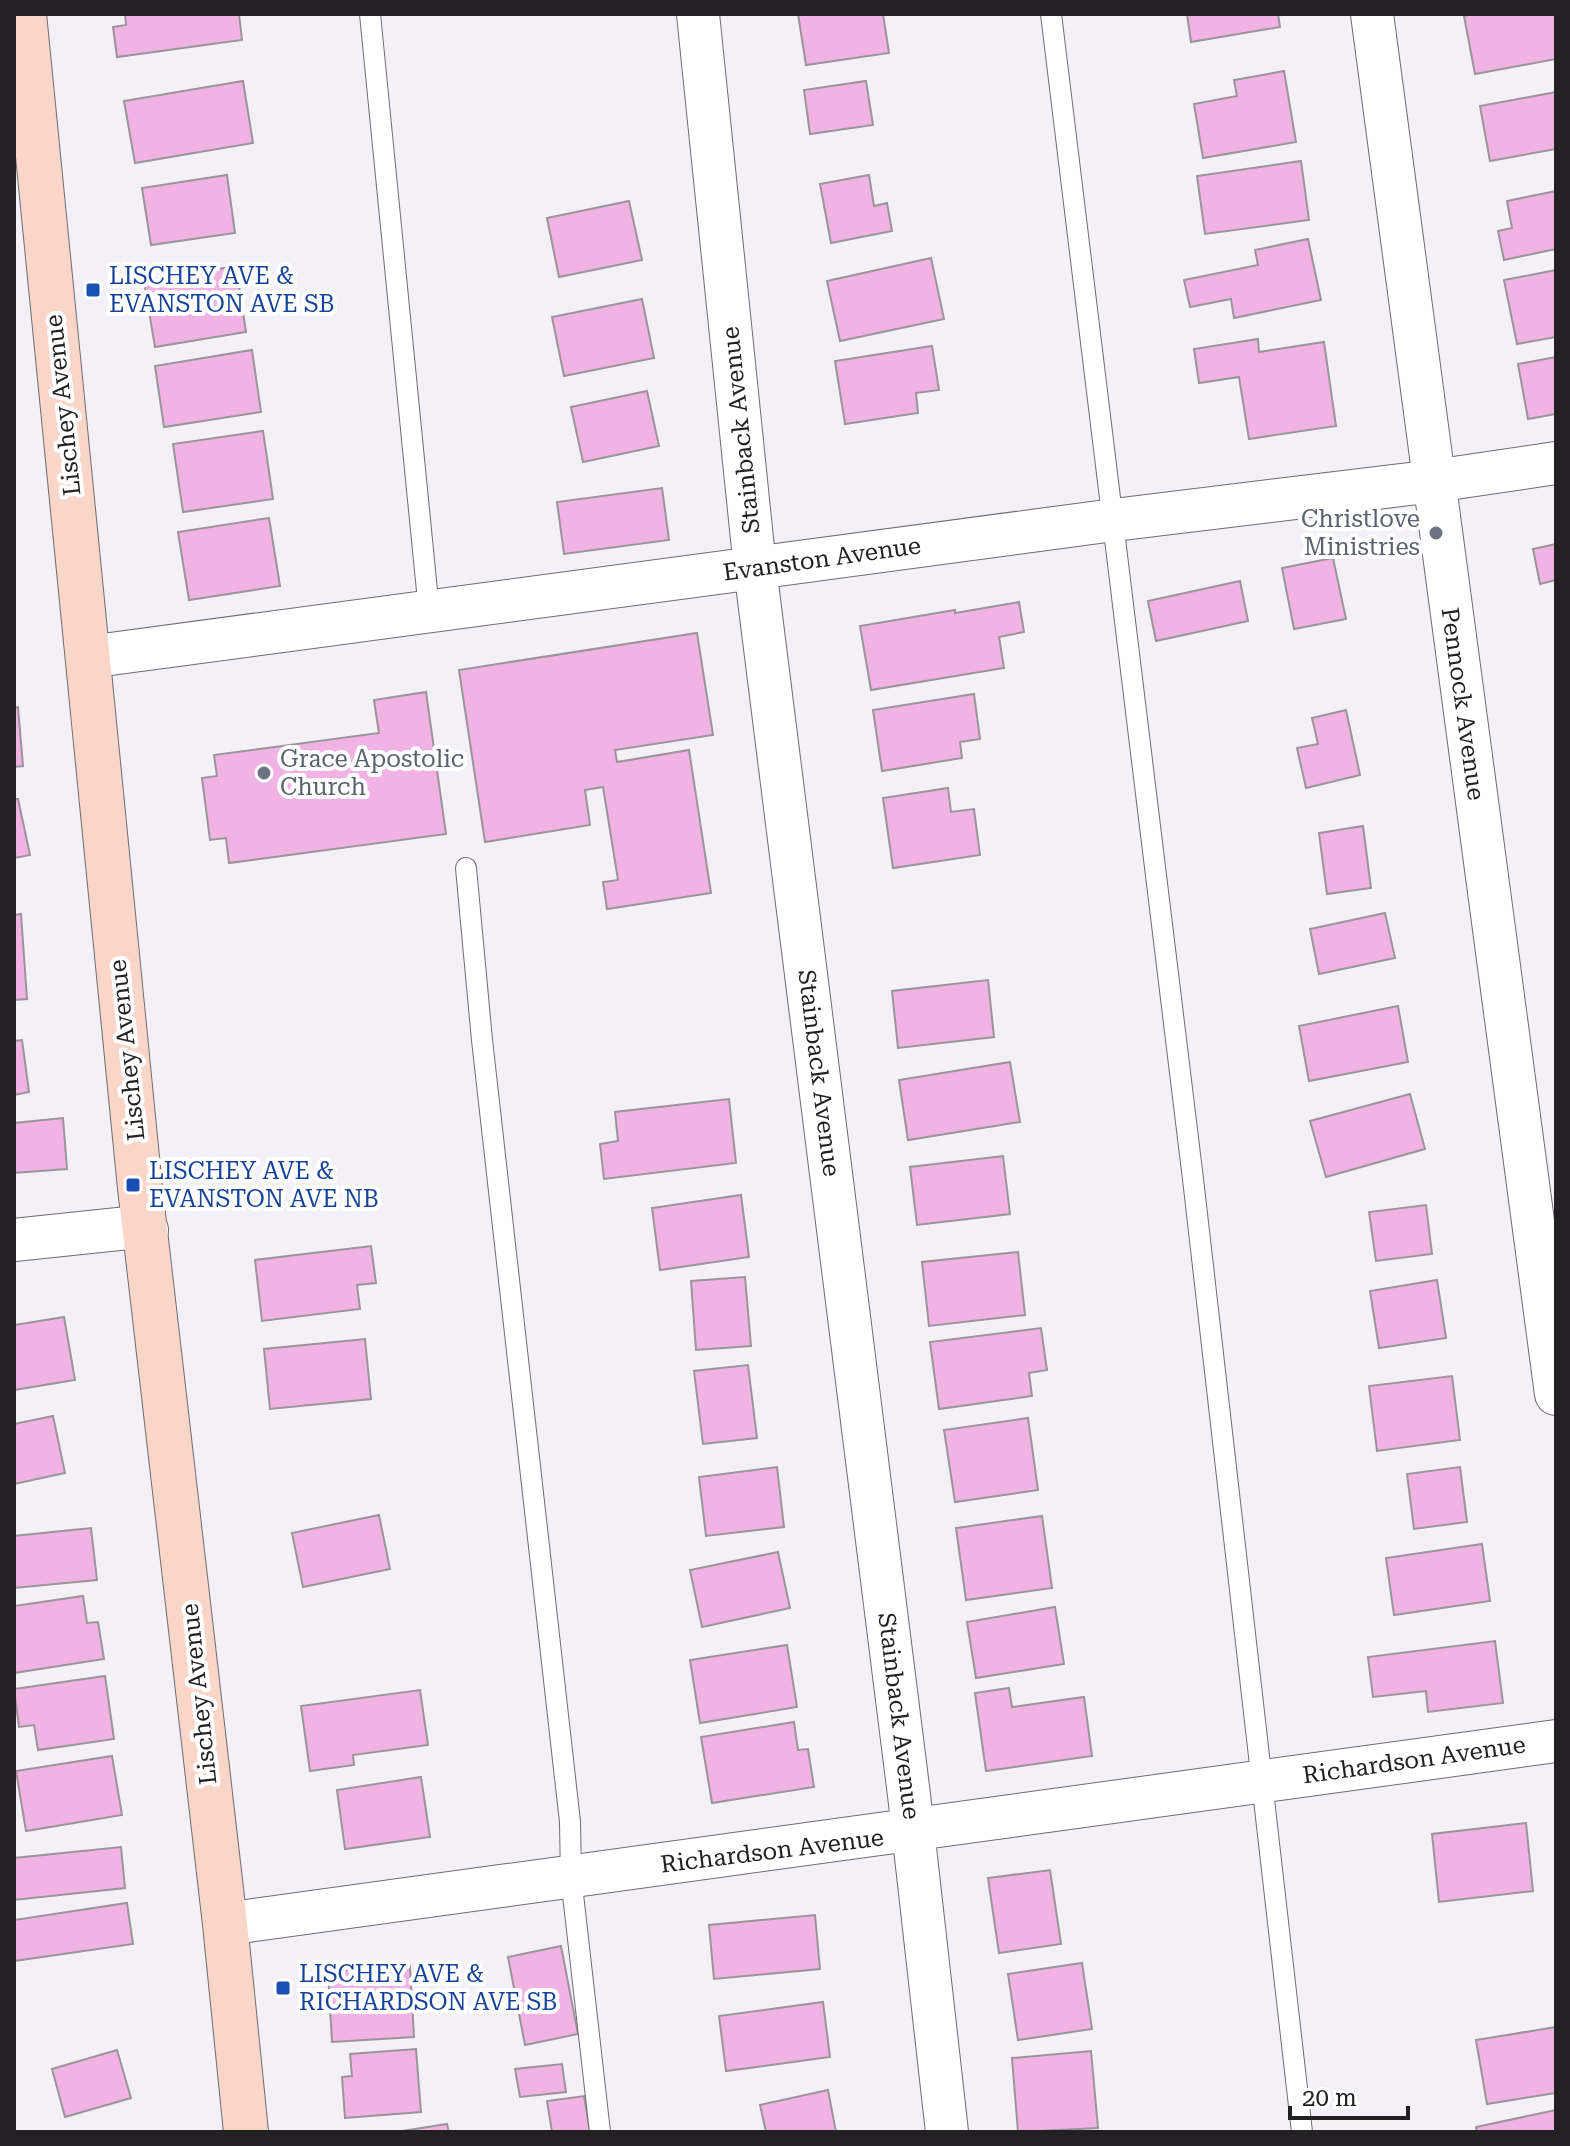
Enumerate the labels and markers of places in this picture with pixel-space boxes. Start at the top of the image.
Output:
place label: LISCHEY AVE & EVANSTON AVE SB [109,262,335,318]
marker: LISCHEY AVE & EVANSTON AVE SB [84,281,102,299]
place label: Christlove Ministries [1301,505,1420,561]
marker: Christlove Ministries [1427,524,1445,542]
place label: Grace Apostolic Church [280,745,464,801]
marker: Grace Apostolic Church [255,764,273,782]
place label: LISCHEY AVE & EVANSTON AVE NB [149,1157,379,1213]
marker: LISCHEY AVE & EVANSTON AVE NB [124,1176,142,1194]
place label: LISCHEY AVE & RICHARDSON AVE SB [299,1960,557,2016]
marker: LISCHEY AVE & RICHARDSON AVE SB [274,1979,292,1997]

